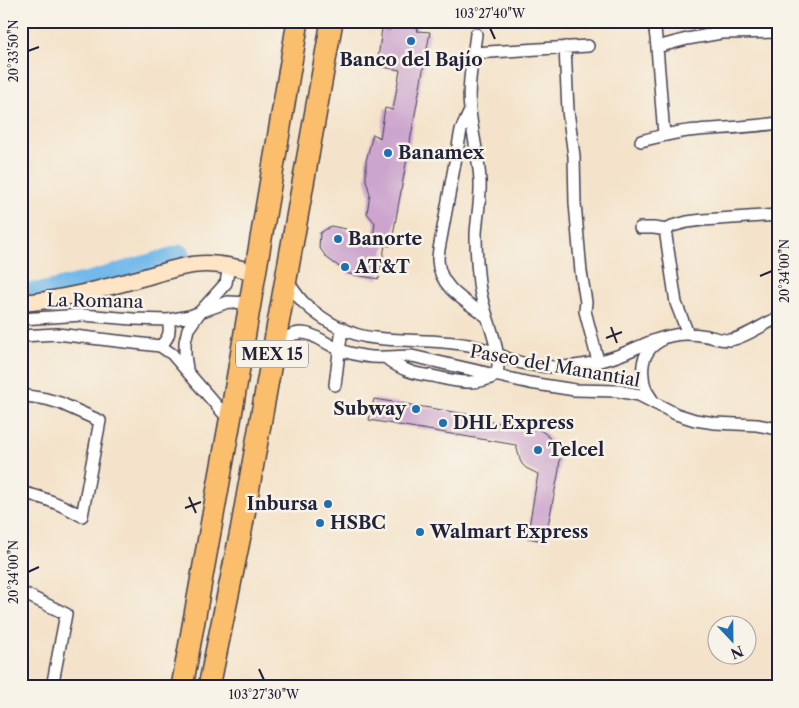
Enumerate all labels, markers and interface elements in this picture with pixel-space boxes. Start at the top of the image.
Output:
text: 103°27'40"W [455,6,526,21]
text: 20°33'50"N [6,20,21,82]
marker: Banco del Bajío [405,35,417,47]
place label: Banco del Bajío [339,49,483,71]
place label: Banamex [398,142,485,164]
marker: Banamex [382,147,394,159]
place label: Banorte [348,228,423,250]
marker: Banorte [332,233,344,245]
text: 20°34'00"N [777,239,792,303]
place label: AT&T [354,256,410,278]
marker: AT&T [339,261,351,273]
street label: La Romana [46,289,144,313]
road number: MEX 15 [236,340,308,368]
street label: Paseo del Manantial [468,340,642,392]
place label: Subway [333,398,407,420]
marker: Subway [410,403,422,415]
place label: DHL Express [453,412,574,434]
marker: DHL Express [437,417,449,429]
place label: Telcel [548,439,604,461]
marker: Telcel [532,444,544,456]
place label: Inbursa [247,493,319,515]
marker: Inbursa [322,498,334,510]
place label: HSBC [330,512,386,534]
marker: HSBC [314,517,326,529]
place label: Walmart Express [429,521,588,543]
marker: Walmart Express [414,526,426,538]
text: 20°34'00"N [6,540,21,604]
north arrow [706,616,756,666]
text: N [728,641,746,663]
text: 103°27'30"W [229,687,300,702]

